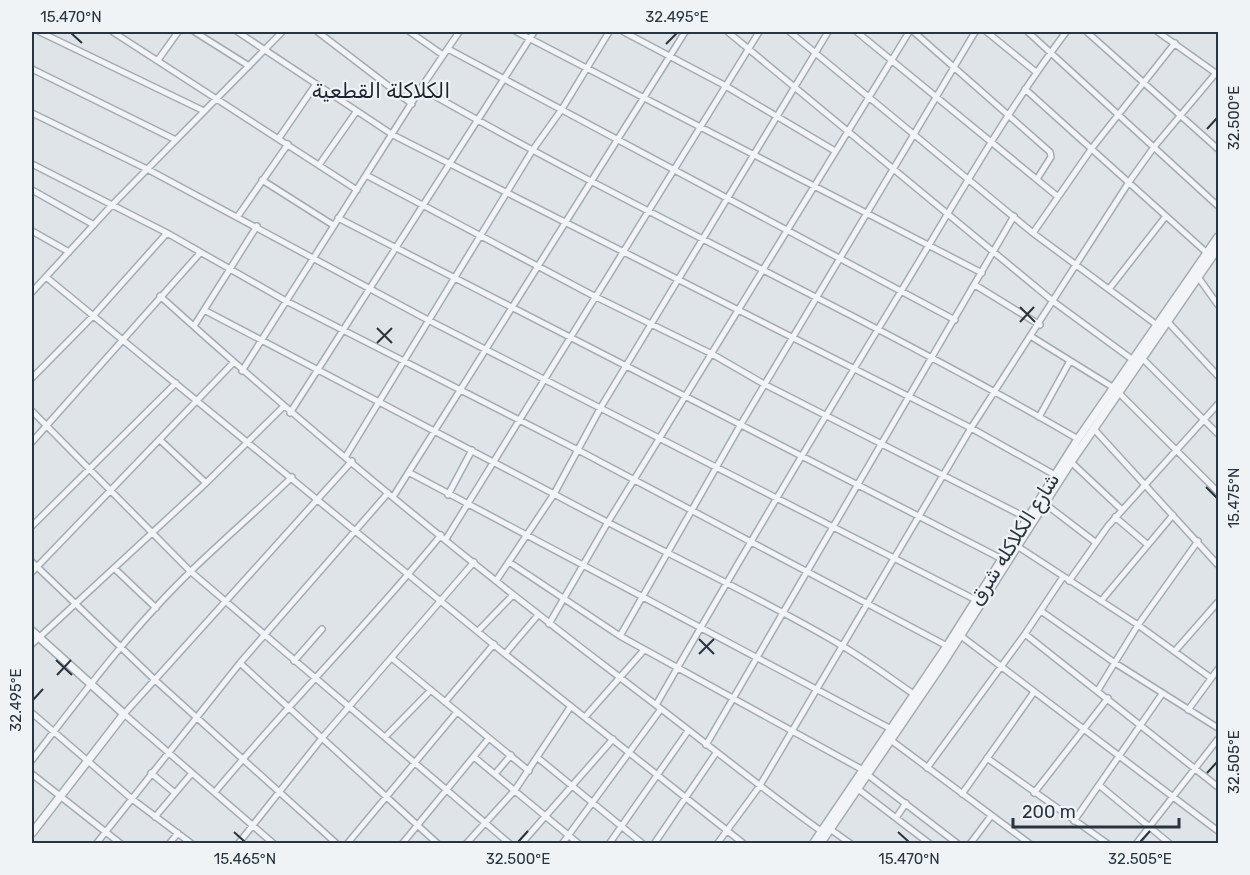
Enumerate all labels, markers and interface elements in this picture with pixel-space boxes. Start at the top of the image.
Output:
text: 15.470°N [40,8,102,26]
text: 32.495°E [645,8,709,26]
district label: الكلاكلة القطعية [312,78,450,103]
text: 32.500°E [1225,86,1243,150]
street label: شارع الكلاكله شرق [964,468,1066,611]
text: 15.475°N [1225,468,1243,528]
text: 32.495°E [7,668,25,732]
text: 32.505°E [1225,730,1243,794]
scale bar [1013,791,1180,829]
text: 200 m [1022,801,1076,823]
text: 15.465°N [214,850,276,868]
text: 32.500°E [486,850,550,868]
text: 15.470°N [878,850,940,868]
text: 32.505°E [1108,850,1172,868]

